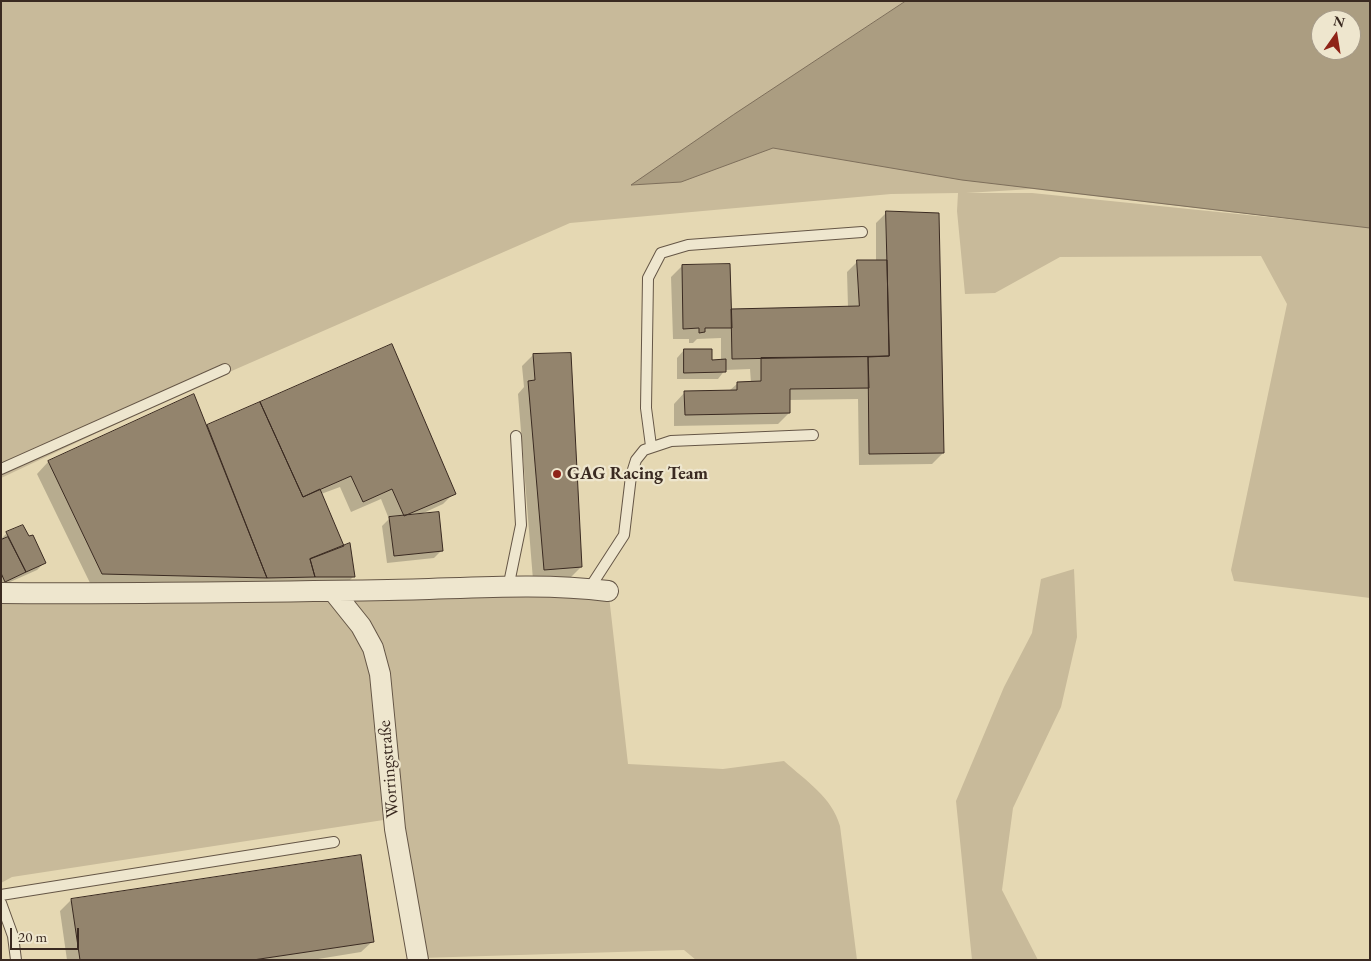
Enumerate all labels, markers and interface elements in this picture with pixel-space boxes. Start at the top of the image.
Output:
north arrow [1311,10,1361,60]
text: N [1332,11,1347,31]
place label: GAG Racing Team [567,463,708,485]
marker: GAG Racing Team [551,468,563,480]
street label: Worringstraße [374,719,404,819]
scale bar [12,918,81,950]
text: 20 m [18,927,47,946]

